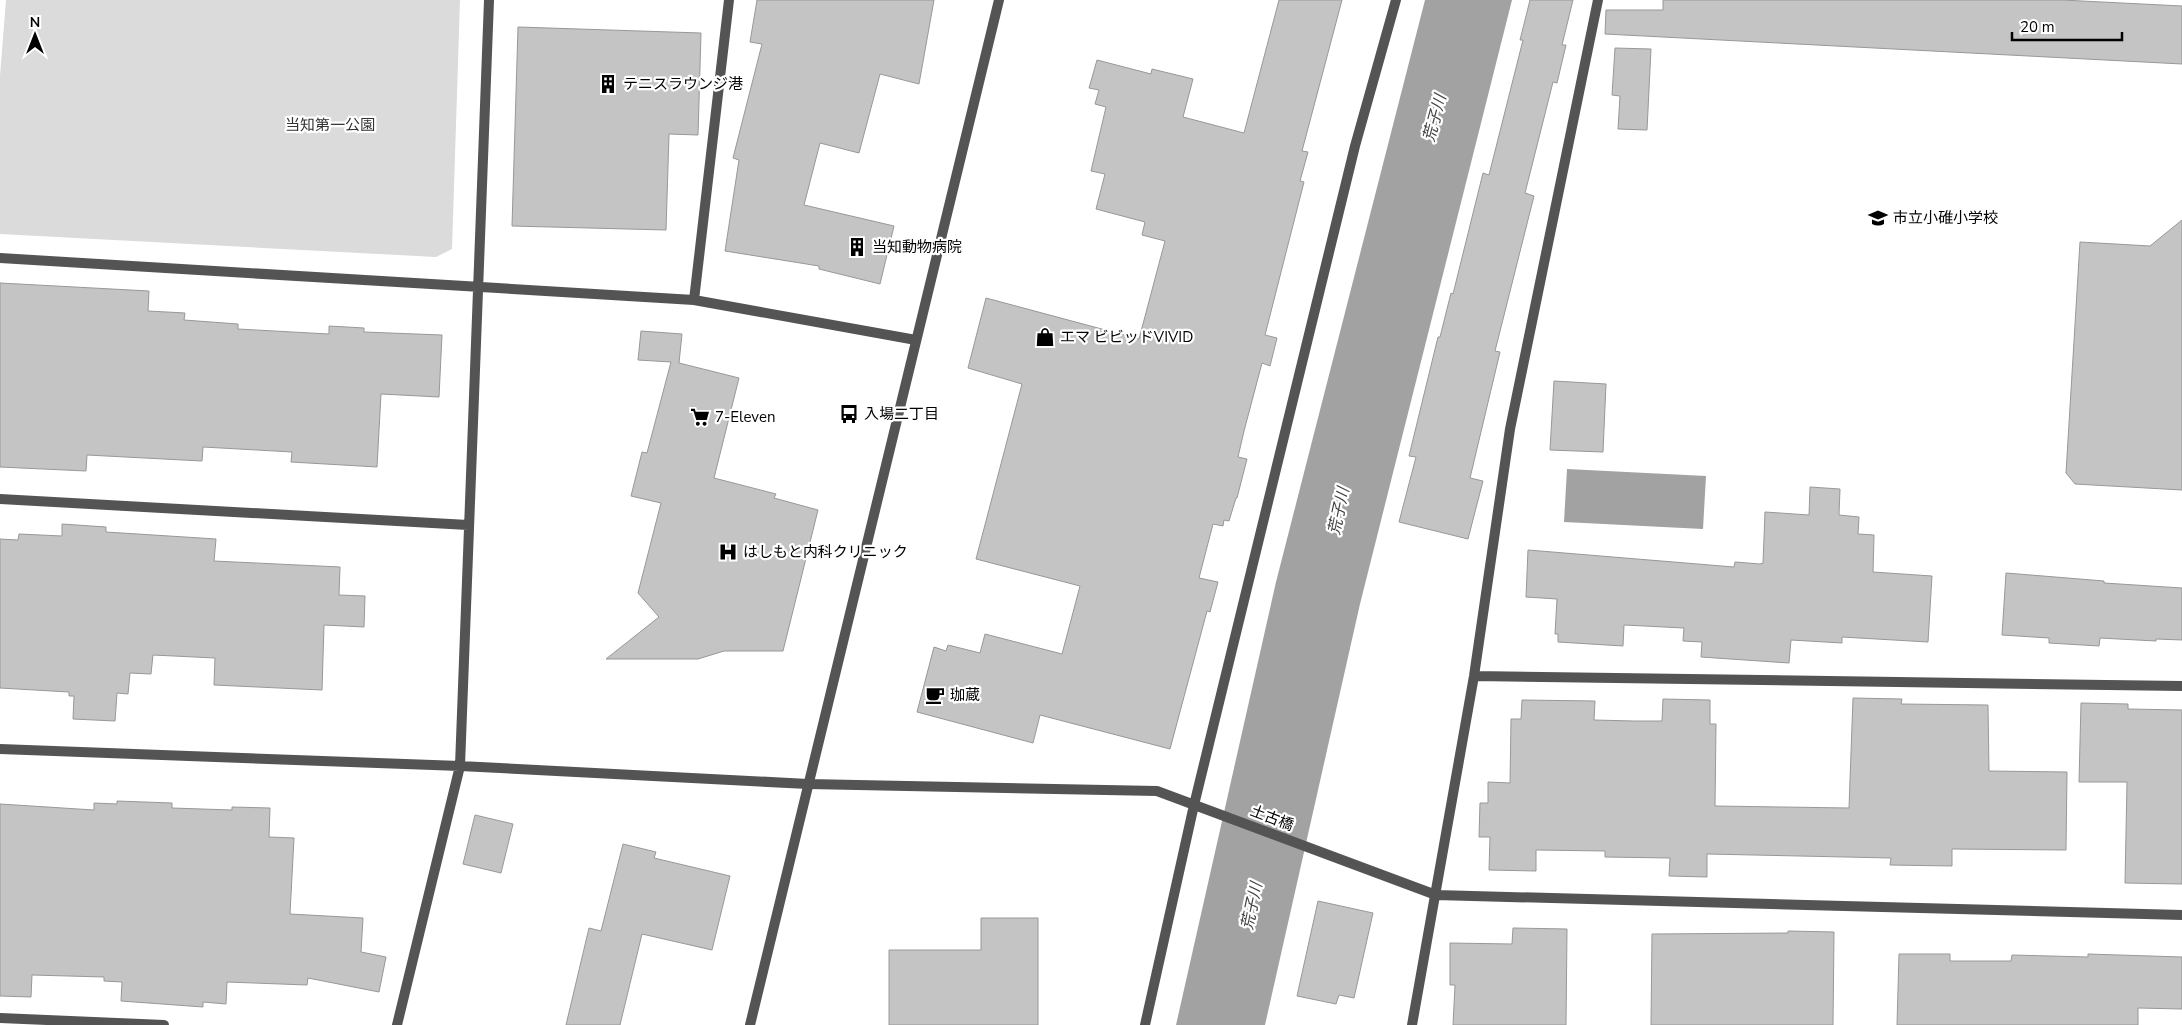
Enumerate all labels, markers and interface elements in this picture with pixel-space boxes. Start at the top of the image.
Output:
north arrow [10,10,60,60]
scale bar [2012,10,2122,42]
text: N [30,13,40,32]
text: 20 m [2020,17,2055,37]
building icon: テニスラウンジ港 [597,73,619,95]
place label: テニスラウンジ港 [623,74,743,94]
water label: 荒子川 [1418,90,1452,144]
park label: 当知第一公園 [285,115,375,135]
school or university icon: 市立小碓小学校 [1867,207,1889,229]
place label: 市立小碓小学校 [1893,208,1998,228]
building icon: 当知動物病院 [846,236,868,258]
place label: 当知動物病院 [872,237,962,257]
shop icon: エマ ビビッドVIVID [1034,326,1056,348]
place label: エマ ビビッドVIVID [1060,327,1193,347]
bus stop icon: 入場二丁目 [838,403,860,425]
place label: 入場二丁目 [864,404,939,424]
supermarket icon: 7-Eleven [689,406,711,428]
place label: 7-Eleven [715,407,775,427]
water label: 荒子川 [1323,483,1355,537]
hospital icon: はしもと内科クリニック [717,541,739,563]
place label: はしもと内科クリニック [743,542,908,562]
cafe icon: 珈蔵 [924,684,946,706]
place label: 珈蔵 [950,685,980,705]
street label: 土古橋 [1247,801,1297,835]
water label: 荒子川 [1236,878,1268,932]

